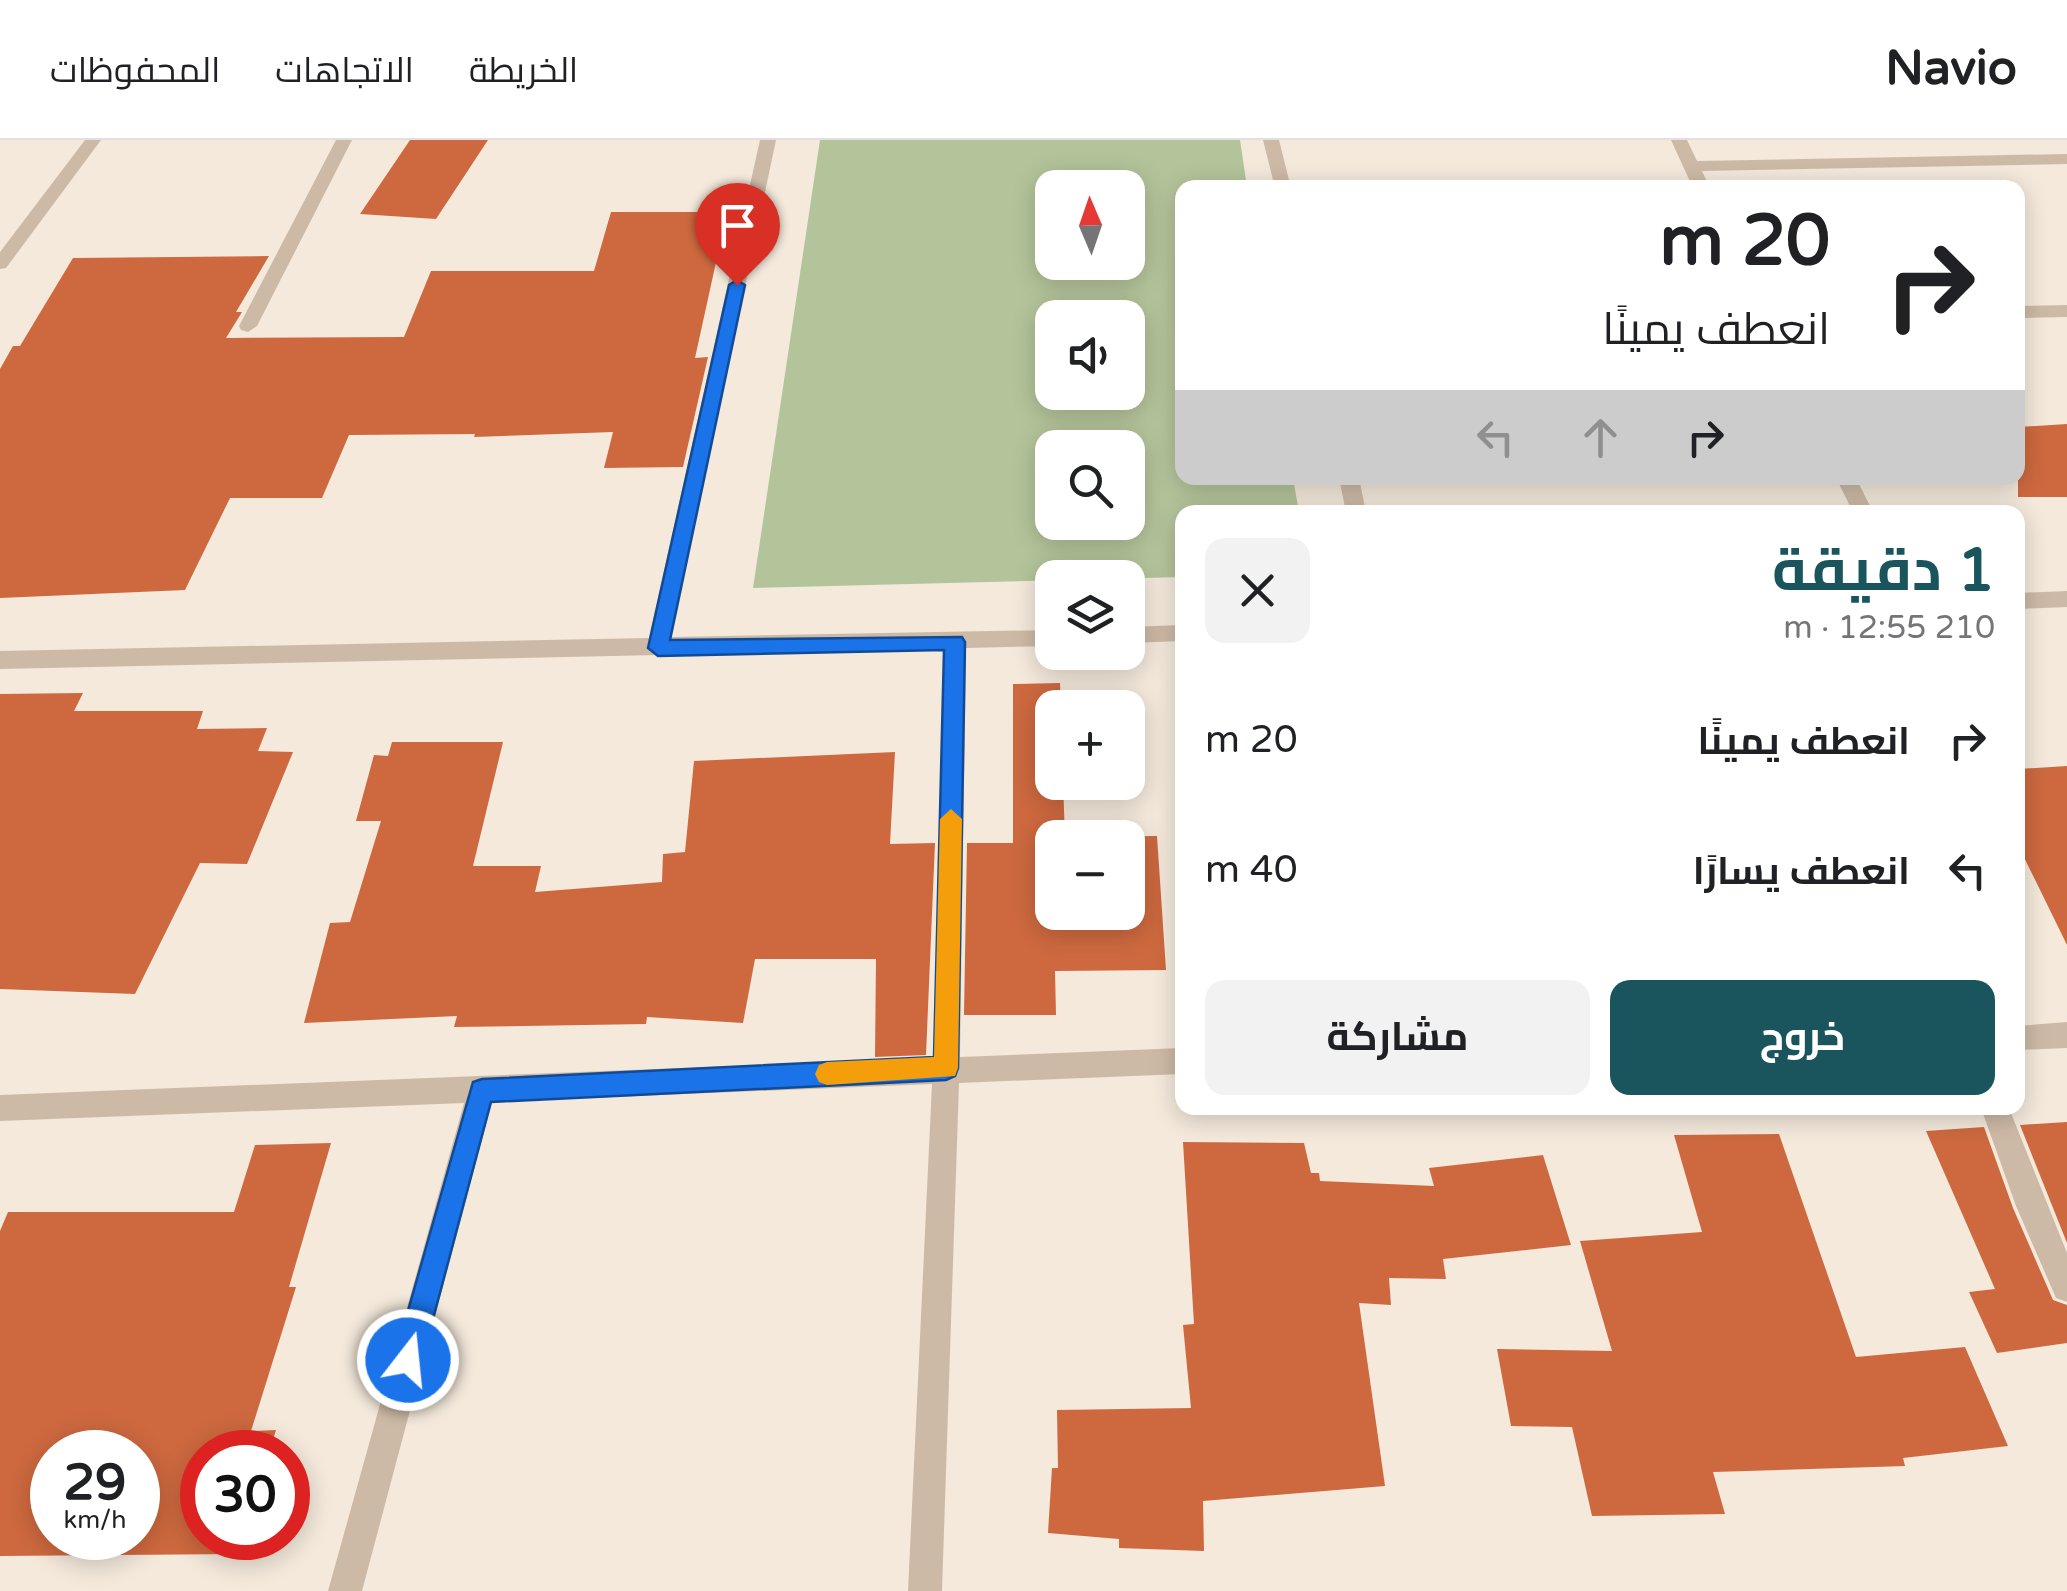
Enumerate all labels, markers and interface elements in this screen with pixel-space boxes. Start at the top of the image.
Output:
text: Navio [1885,40,2017,98]
text: المحفوظات [50,50,220,92]
text: الاتجاهات [275,50,414,92]
text: الخريطة [469,50,578,92]
north arrow [1035,170,1145,280]
map controls [1035,170,1145,930]
pin [695,183,780,286]
icon: arrive [710,198,765,253]
text: 20 m [1660,200,1830,284]
icon: right [1865,220,1995,350]
button: sound [1035,300,1145,410]
text: انعطف يمينًا [1602,303,1830,357]
icon: left [1468,410,1523,465]
icon: ahead [1573,410,1628,465]
icon: right [1678,410,1733,465]
button: search [1035,430,1145,540]
text: 1 دقيقة [1772,535,1995,607]
button: close [1205,538,1310,643]
button: layers [1035,560,1145,670]
text: 210 m · 12:55 [1783,609,1995,647]
button: + [1035,690,1145,800]
icon: right [1940,713,1995,768]
text: 20 m [1205,717,1298,763]
text: انعطف يمينًا [1698,719,1910,765]
button: − [1035,820,1145,930]
icon: left [1940,843,1995,898]
text: 40 m [1205,847,1298,893]
text: انعطف يسارًا [1693,849,1910,895]
button: مشاركة [1205,980,1590,1095]
button: خروج [1610,980,1995,1095]
position arrow [356,1308,460,1412]
speed limit sign: 30 [180,1430,310,1560]
text: 29 [64,1453,126,1513]
text: km/h [64,1505,126,1535]

